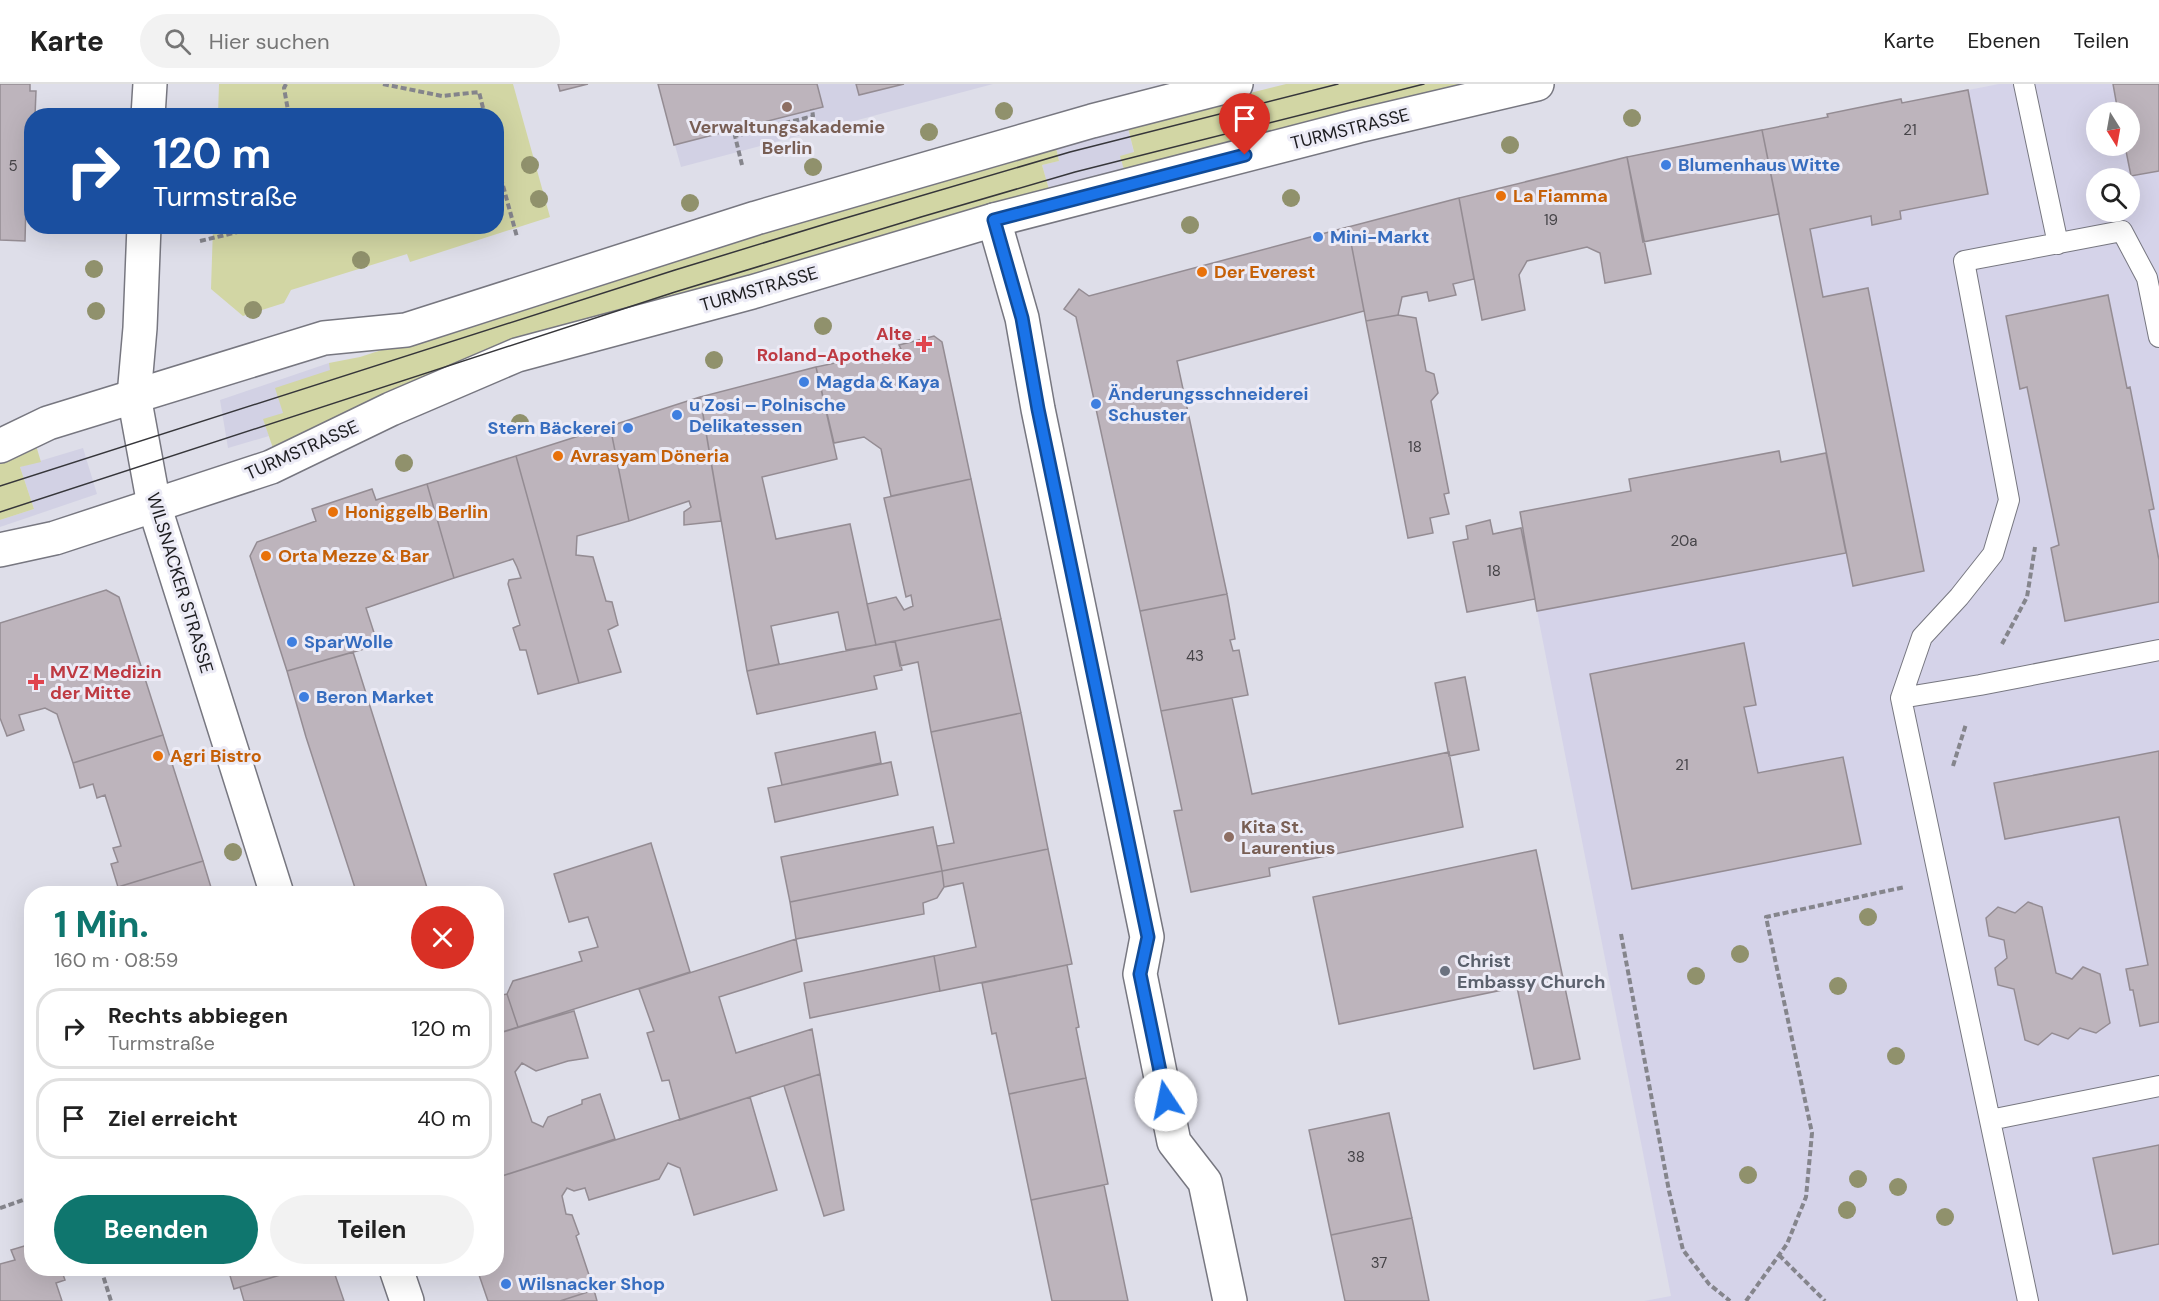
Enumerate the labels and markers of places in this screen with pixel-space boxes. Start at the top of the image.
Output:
pin [1219,93,1270,155]
marker: Verwaltungsakademie Berlin [780,100,794,114]
place label: Verwaltungsakademie Berlin [689,115,885,160]
place label: Blumenhaus Witte [1678,153,1840,177]
marker: Blumenhaus Witte [1659,158,1673,172]
place label: La Fiamma [1513,184,1608,208]
marker: La Fiamma [1494,189,1508,203]
place label: Mini-Markt [1330,225,1429,249]
marker: Mini-Markt [1311,230,1325,244]
place label: Der Everest [1214,260,1315,284]
marker: Der Everest [1195,265,1209,279]
place label: Alte Roland-Apotheke [757,322,912,367]
marker: Alte Roland-Apotheke [917,337,931,351]
place label: Magda & Kaya [816,370,940,394]
marker: Magda & Kaya [797,375,811,389]
place label: Änderungsschneiderei Schuster [1108,382,1308,427]
place label: u Zosi – Polnische Delikatessen [689,393,846,438]
marker: Änderungsschneiderei Schuster [1089,397,1103,411]
marker: u Zosi – Polnische Delikatessen [670,408,684,422]
place label: Stern Bäckerei [488,416,616,440]
marker: Stern Bäckerei [621,421,635,435]
place label: Avrasyam Döneria [570,444,729,468]
marker: Avrasyam Döneria [551,449,565,463]
place label: Honiggelb Berlin [345,500,488,524]
marker: Honiggelb Berlin [326,505,340,519]
place label: Orta Mezze & Bar [278,544,429,568]
marker: Orta Mezze & Bar [259,549,273,563]
place label: SparWolle [304,630,394,654]
marker: SparWolle [285,635,299,649]
place label: MVZ Medizin der Mitte [50,660,162,705]
marker: MVZ Medizin der Mitte [27,673,45,691]
place label: Beron Market [316,685,434,709]
marker: Beron Market [297,690,311,704]
place label: Agri Bistro [170,744,262,768]
marker: Agri Bistro [151,749,165,763]
place label: Kita St. Laurentius [1241,815,1335,860]
marker: Kita St. Laurentius [1222,830,1236,844]
place label: Christ Embassy Church [1457,949,1605,994]
marker: Christ Embassy Church [1438,964,1452,978]
place label: Wilsnacker Shop [518,1272,665,1296]
marker: Wilsnacker Shop [499,1277,513,1291]

